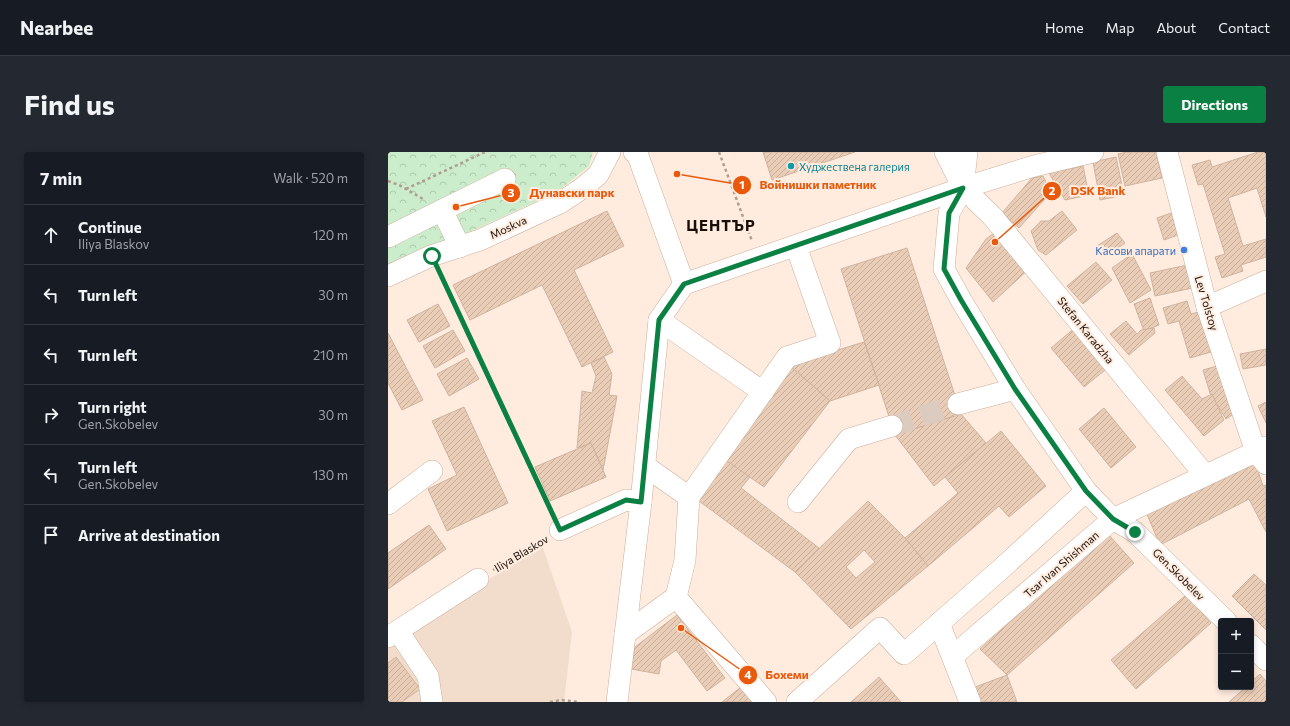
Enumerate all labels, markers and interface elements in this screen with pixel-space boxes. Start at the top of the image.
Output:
text: Nearbee [20,16,93,39]
text: Home [1045,19,1084,36]
text: Map [1106,19,1134,36]
text: About [1156,19,1196,36]
text: Contact [1218,19,1270,36]
button: Directions [1163,86,1266,123]
text: Find us [24,87,115,121]
place label: Худжествена галерия [799,160,910,173]
marker: Худжествена галерия [786,161,796,171]
text: 7 min [40,168,82,189]
text: Walk · 520 m [273,170,348,186]
callout: Войнишки паметник [732,173,885,197]
text: 1 [739,177,745,191]
text: Войнишки паметник [759,177,877,191]
callout: DSK Bank [1042,179,1133,203]
callout: Дунавски парк [501,181,622,205]
text: 2 [1049,183,1056,197]
text: DSK Bank [1071,183,1126,197]
text: 3 [508,185,515,199]
text: Дунавски парк [530,185,615,199]
street label: Moskva [487,213,529,241]
district label: ЦЕНТЪР [686,216,756,234]
text: Continue [78,218,142,236]
icon: ahead [40,224,62,246]
text: 120 m [313,227,348,243]
text: Iliya Blaskov [78,236,150,252]
place label: Касови апарати [1095,244,1176,257]
marker: Касови апарати [1179,245,1189,255]
route start [423,247,441,265]
street label: Lev Tolstoy [1192,274,1222,332]
icon: left [40,284,62,306]
text: Turn left [78,286,137,304]
text: 30 m [318,287,348,303]
street label: Stefan Karadzha [1055,294,1117,366]
icon: left [40,344,62,366]
text: Turn left [78,346,137,364]
text: 210 m [313,347,348,363]
text: Turn right [78,398,147,416]
icon: right [40,404,62,426]
text: 30 m [318,407,348,423]
text: Gen.Skobelev [78,416,158,432]
text: Turn left [78,458,137,476]
icon: left [40,464,62,486]
text: 130 m [313,467,348,483]
text: Gen.Skobelev [78,476,158,492]
route end [1126,523,1144,541]
icon: arrive [40,524,62,546]
text: Arrive at destination [78,526,220,544]
street label: Tsar Ivan Shishman [1021,528,1101,600]
street label: Iliya Blaskov [492,532,551,574]
street label: Gen.Skobelev [1150,545,1208,603]
map controls [1218,618,1254,690]
button: + [1218,618,1254,654]
button: − [1218,654,1254,690]
callout: Бохеми [738,663,817,687]
text: 4 [744,667,752,681]
text: Бохеми [765,667,809,681]

